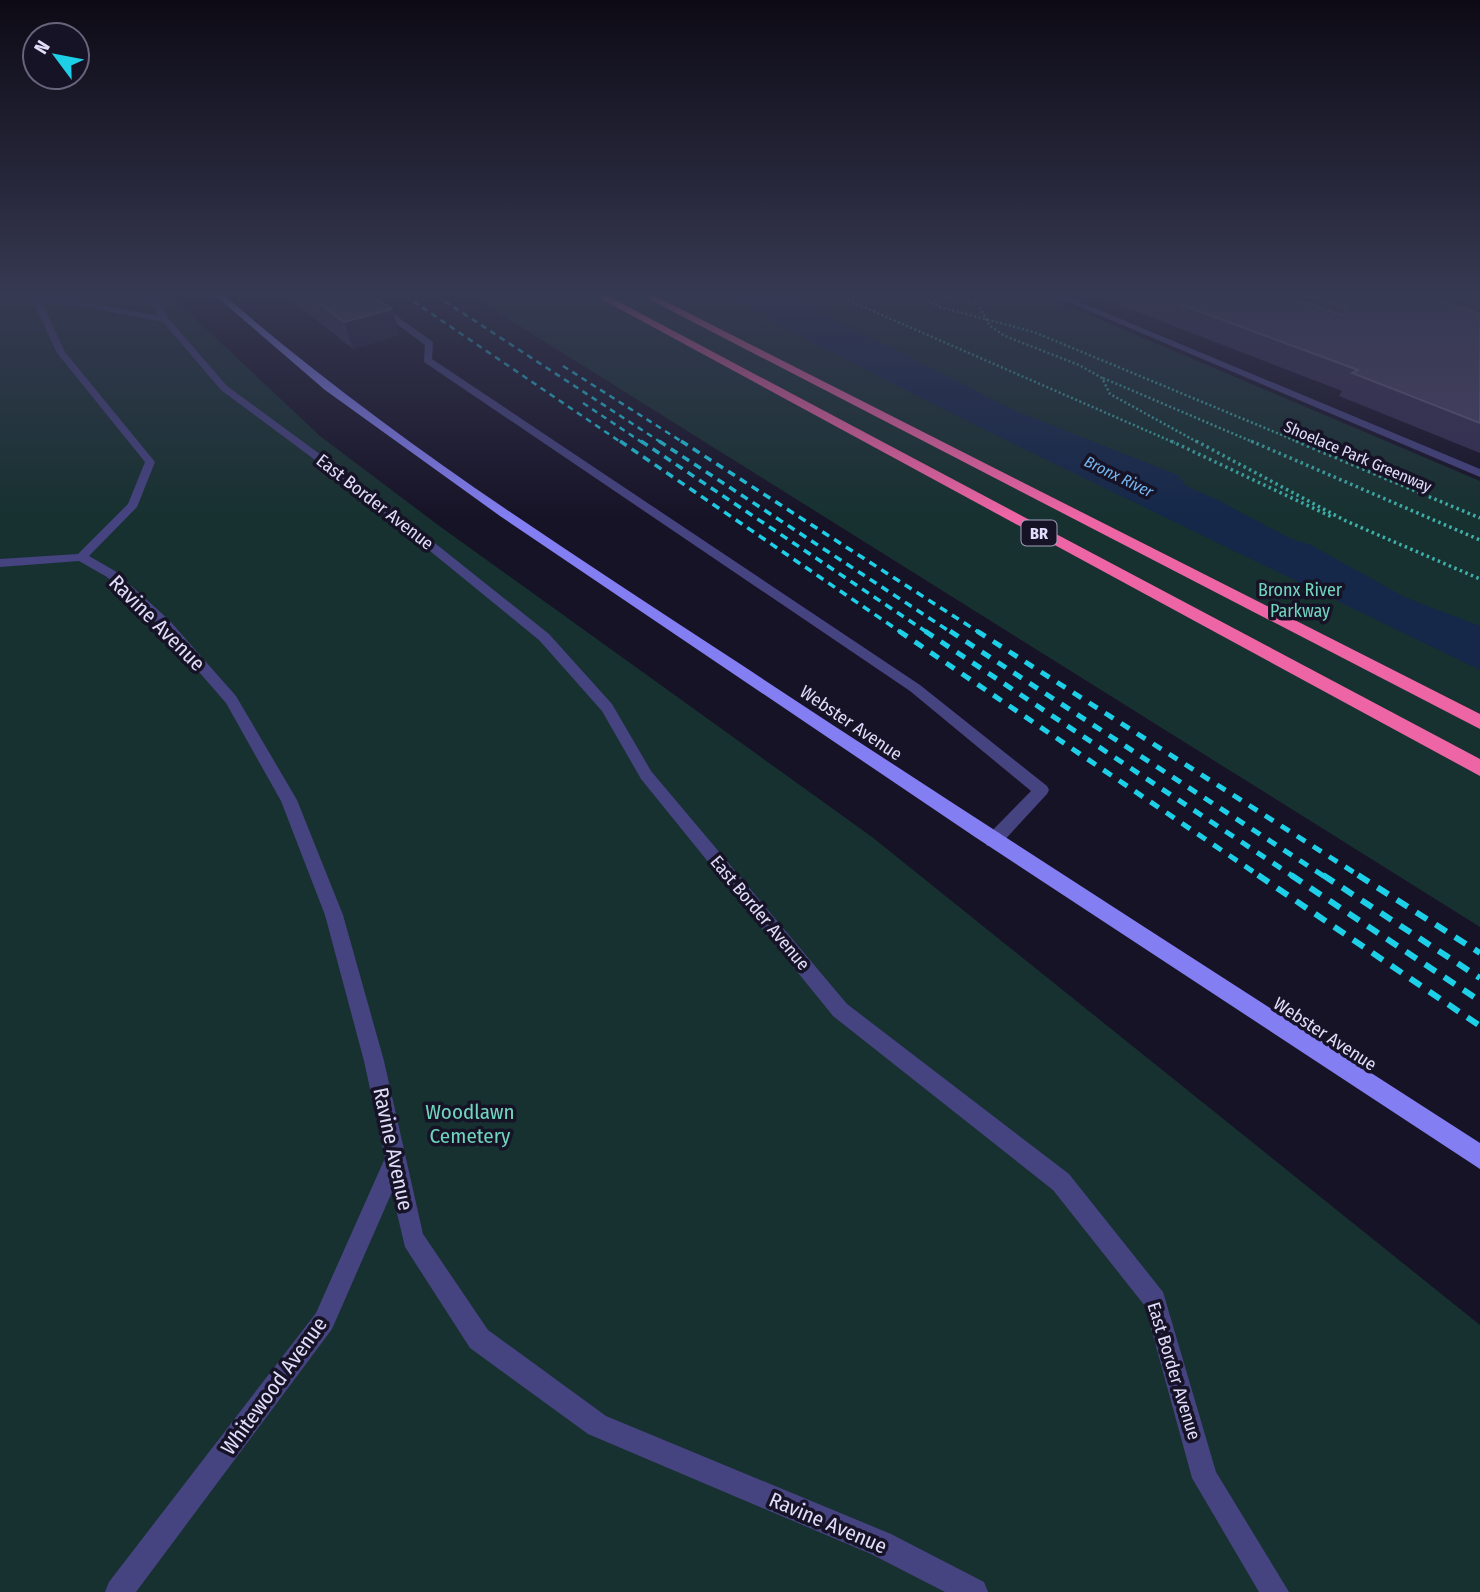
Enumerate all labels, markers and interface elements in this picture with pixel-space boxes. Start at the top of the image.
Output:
north arrow [21,21,91,91]
text: N [29,36,55,58]
street label: Shoelace Park Greenway [1281,417,1435,497]
street label: East Border Avenue [312,449,438,555]
water label: Bronx River [1081,452,1157,501]
road number: BR [1021,520,1056,546]
street label: Ravine Avenue [103,569,211,677]
park label: Bronx River Parkway [1258,579,1343,622]
street label: Webster Avenue [796,681,906,765]
street label: East Border Avenue [706,851,814,975]
street label: Webster Avenue [1269,992,1381,1076]
street label: Ravine Avenue [367,1085,419,1213]
park label: Woodlawn Cemetery [425,1099,515,1149]
street label: East Border Avenue [1143,1299,1205,1443]
street label: Whitewood Avenue [215,1312,333,1460]
street label: Ravine Avenue [765,1487,891,1559]

